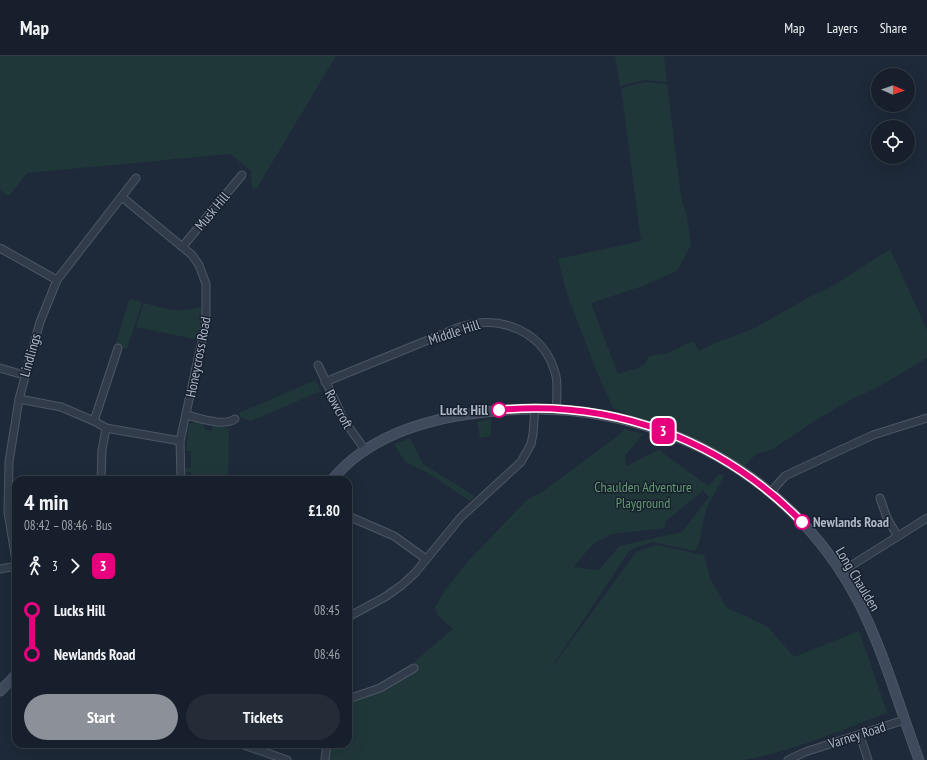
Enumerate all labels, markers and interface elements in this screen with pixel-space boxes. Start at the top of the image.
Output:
text: Map [20,16,49,40]
text: Map [784,19,805,37]
text: Layers [827,19,858,37]
text: Share [880,19,907,37]
north arrow [871,68,915,112]
map controls [871,68,915,164]
button: locate [871,120,915,164]
street label: Musk Hill [191,187,234,234]
street label: Honeycross Road [181,315,215,399]
street label: Middle Hill [426,315,483,349]
street label: Lindlings [15,331,45,379]
street label: Rowcroft [321,386,357,432]
place label: Lucks Hill [440,401,489,419]
marker: Lucks Hill [491,402,507,418]
line badge: 3 [650,418,676,444]
text: 3 [660,422,666,440]
park label: Chaulden Adventure Playground [594,478,692,512]
text: 4 min [24,488,68,516]
text: £1.80 [308,501,340,520]
place label: Newlands Road [813,513,889,531]
marker: Newlands Road [794,514,810,530]
text: 08:42 – 08:46 · Bus [24,517,112,534]
street label: Long Chaulden [832,544,884,614]
icon: walk [24,555,46,577]
icon: forward [64,555,86,577]
text: 3 [100,557,107,575]
text: 3 [52,558,58,575]
text: Lucks Hill [54,601,105,620]
text: 08:45 [314,602,340,619]
text: Newlands Road [54,645,136,664]
text: 08:46 [314,646,340,663]
button: Start [24,694,178,740]
button: Tickets [186,694,340,740]
street label: Varney Road [825,717,888,753]

